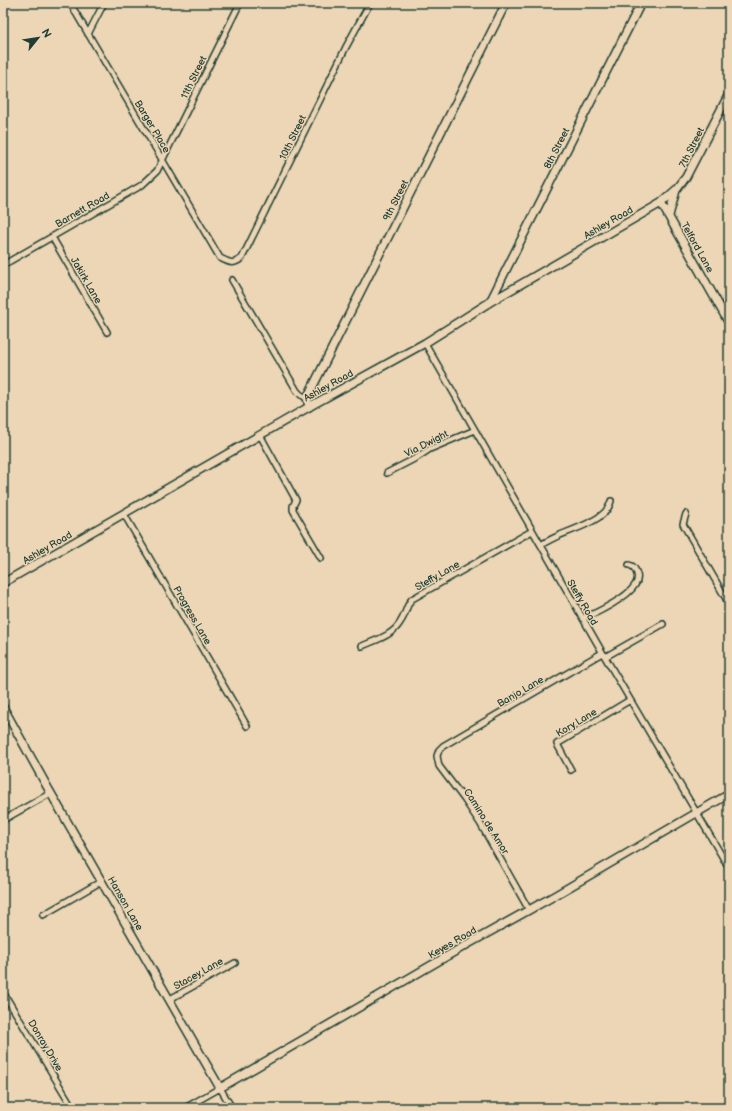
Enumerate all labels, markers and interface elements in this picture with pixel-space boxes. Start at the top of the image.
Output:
north arrow [18,18,58,58]
text: N [39,26,54,40]
street label: 11th Street [178,54,209,101]
street label: Barger Place [132,98,173,155]
street label: 10th Street [277,113,309,162]
street label: 7th Street [677,125,707,170]
street label: 8th Street [541,126,572,171]
street label: 9th Street [380,178,411,223]
street label: Barnett Road [53,189,112,230]
street label: Ashley Road [582,204,636,242]
street label: Telford Lane [678,220,716,275]
street label: Jakirk Lane [68,255,104,306]
street label: Ashley Road [302,367,356,404]
street label: Via Dwight [403,428,450,460]
street label: Ashley Road [21,529,75,567]
street label: Steffy Lane [413,558,462,593]
street label: Steffy Road [564,577,600,628]
street label: Progress Lane [170,584,214,647]
street label: Banjo Lane [495,674,546,710]
street label: Kory Lane [554,706,599,740]
street label: Camino de Amor [461,786,511,857]
street label: Hanson Lane [105,874,145,933]
street label: Keyes Road [426,924,479,962]
street label: Stacey Lane [172,955,225,992]
street label: Donray Drive [25,1018,65,1073]

